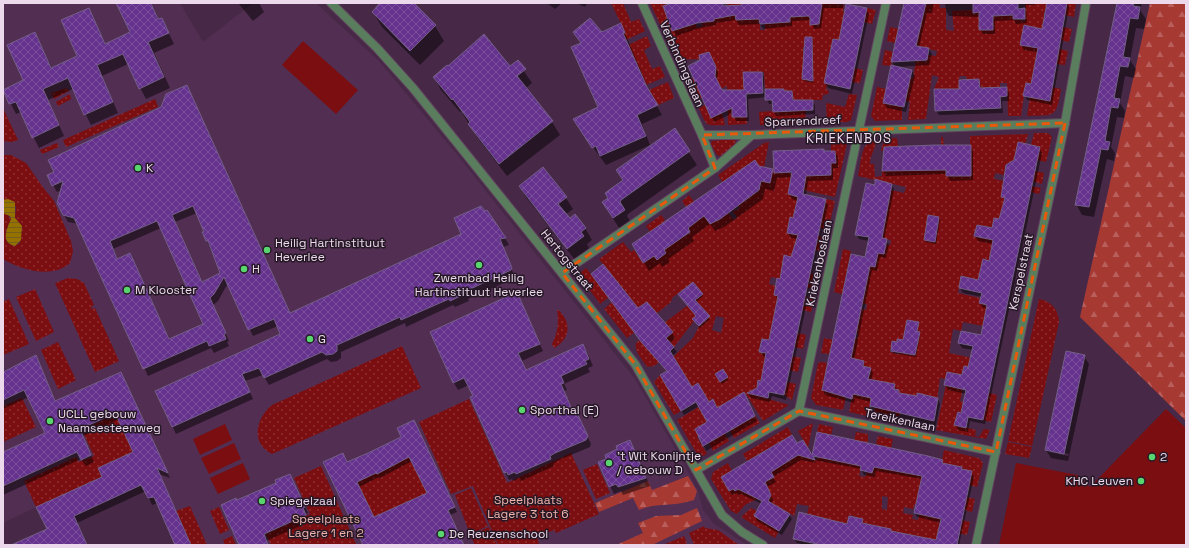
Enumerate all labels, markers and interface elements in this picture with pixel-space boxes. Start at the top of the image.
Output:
street label: Verbindingslaan [656,18,708,110]
street label: Sparrendreef [764,112,842,130]
district label: KRIEKENBOS [806,130,892,147]
place label: K [146,160,154,176]
marker: K [133,163,143,173]
street label: Kriekenboslaan [802,218,836,308]
street label: Hertogstraat [537,226,597,294]
street label: Kerspelstraat [1005,232,1037,312]
place label: Heilig Hartinstituut Heverlee [275,235,385,265]
marker: Heilig Hartinstituut Heverlee [262,245,272,255]
marker: Zwembad Heilig Hartinstituut Heverlee [474,260,484,270]
place label: H [252,261,260,277]
marker: H [239,264,249,274]
place label: Zwembad Heilig Hartinstituut Heverlee [415,270,543,300]
place label: M Klooster [135,282,197,298]
marker: M Klooster [122,285,132,295]
place label: G [318,331,326,347]
marker: G [305,334,315,344]
place label: Sporthal (E) [530,402,599,418]
marker: Sporthal (E) [517,405,527,415]
street label: Tereikenlaan [863,405,937,435]
place label: UCLL gebouw Naamsesteenweg [58,406,161,436]
marker: UCLL gebouw Naamsesteenweg [45,416,55,426]
place label: 't Wit Konijntje / Gebouw D [617,448,701,478]
place label: 2 [1160,449,1167,465]
marker: 2 [1147,452,1157,462]
marker: 't Wit Konijntje / Gebouw D [604,458,614,468]
place label: KHC Leuven [1065,473,1133,489]
marker: KHC Leuven [1136,476,1146,486]
park label: Speelplaats Lagere 3 tot 6 [487,492,569,522]
place label: Spiegelzaal [270,493,336,509]
marker: Spiegelzaal [257,496,267,506]
park label: Speelplaats Lagere 1 en 2 [288,511,364,541]
place label: De Reuzenschool [449,526,548,542]
marker: De Reuzenschool [436,529,446,539]

